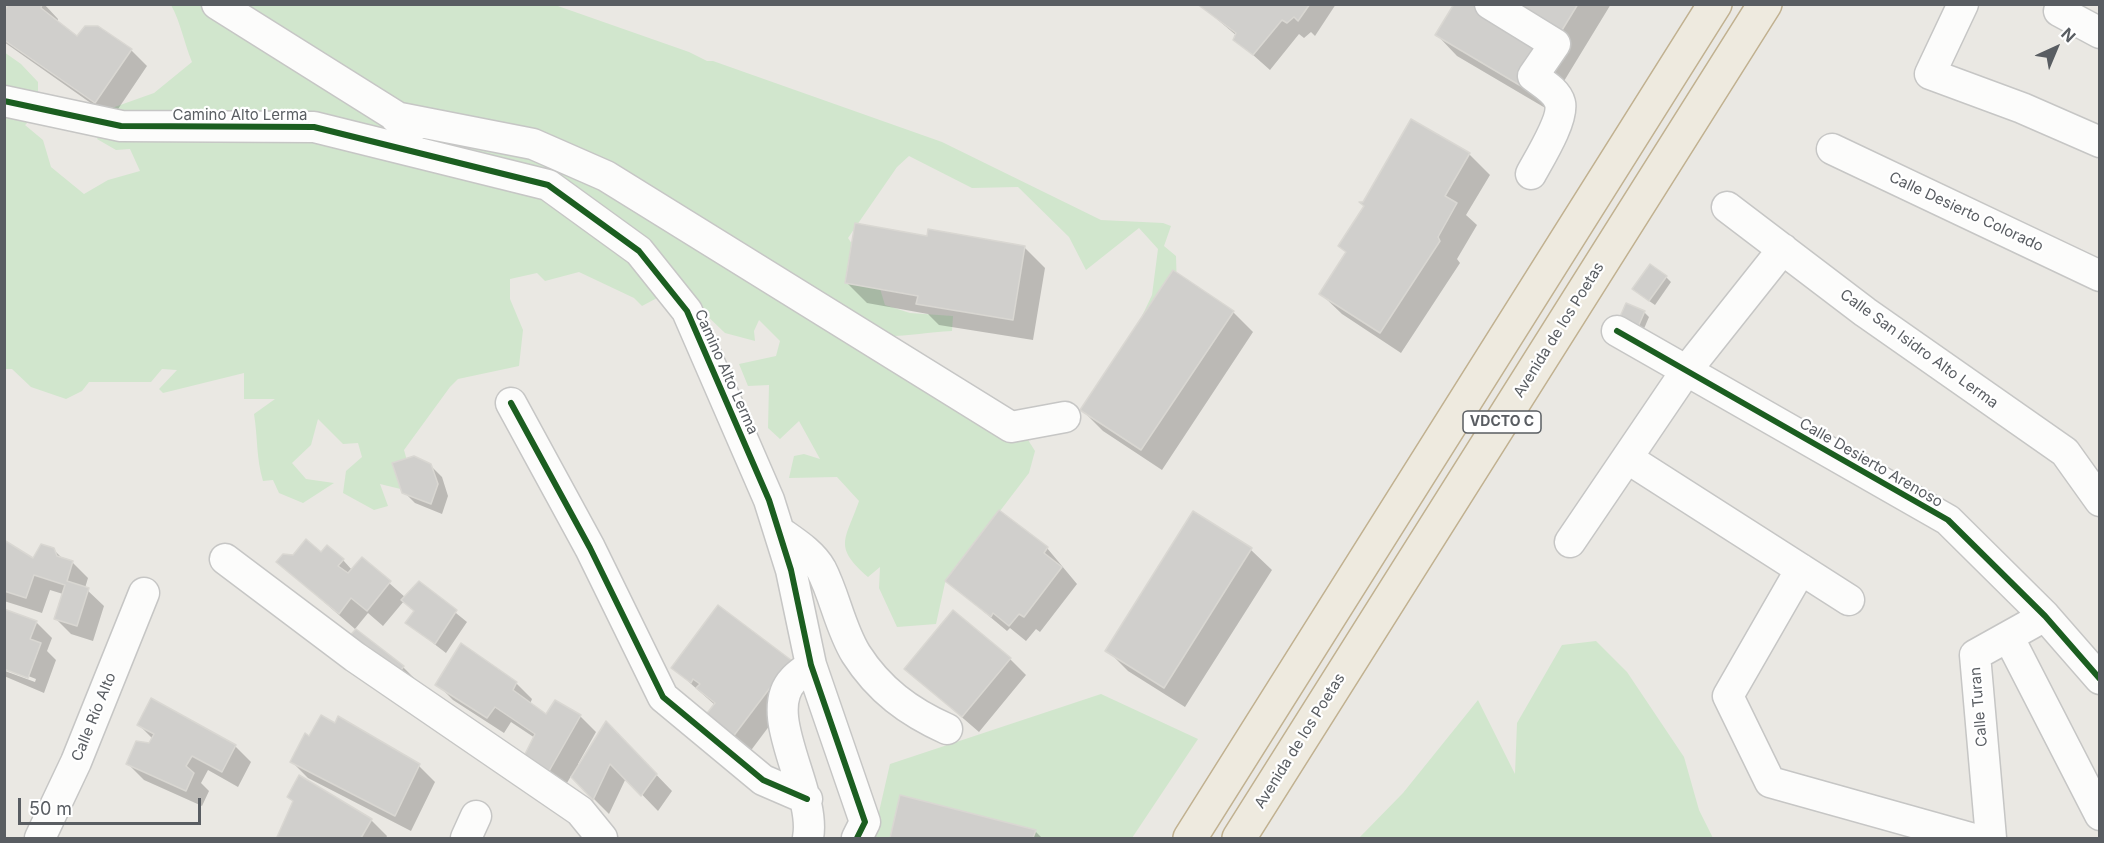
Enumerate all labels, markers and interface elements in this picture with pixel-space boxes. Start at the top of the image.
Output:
north arrow [2026,18,2086,78]
text: N [2057,24,2080,46]
street label: Camino Alto Lerma [172,106,308,124]
street label: Calle Desierto Colorado [1886,168,2046,256]
street label: Avenida de los Poetas [1510,259,1608,401]
street label: Calle San Isidro Alto Lerma [1836,286,2002,412]
street label: Camino Alto Lerma [690,307,762,437]
road number: VDCTO C [1463,411,1541,433]
street label: Calle Desierto Arenoso [1796,415,1946,511]
street label: Calle Turan [1967,666,1991,748]
street label: Calle Río Alto [68,670,120,764]
street label: Avenida de los Poetas [1251,670,1349,812]
scale bar [21,786,204,824]
text: 50 m [29,798,72,819]

